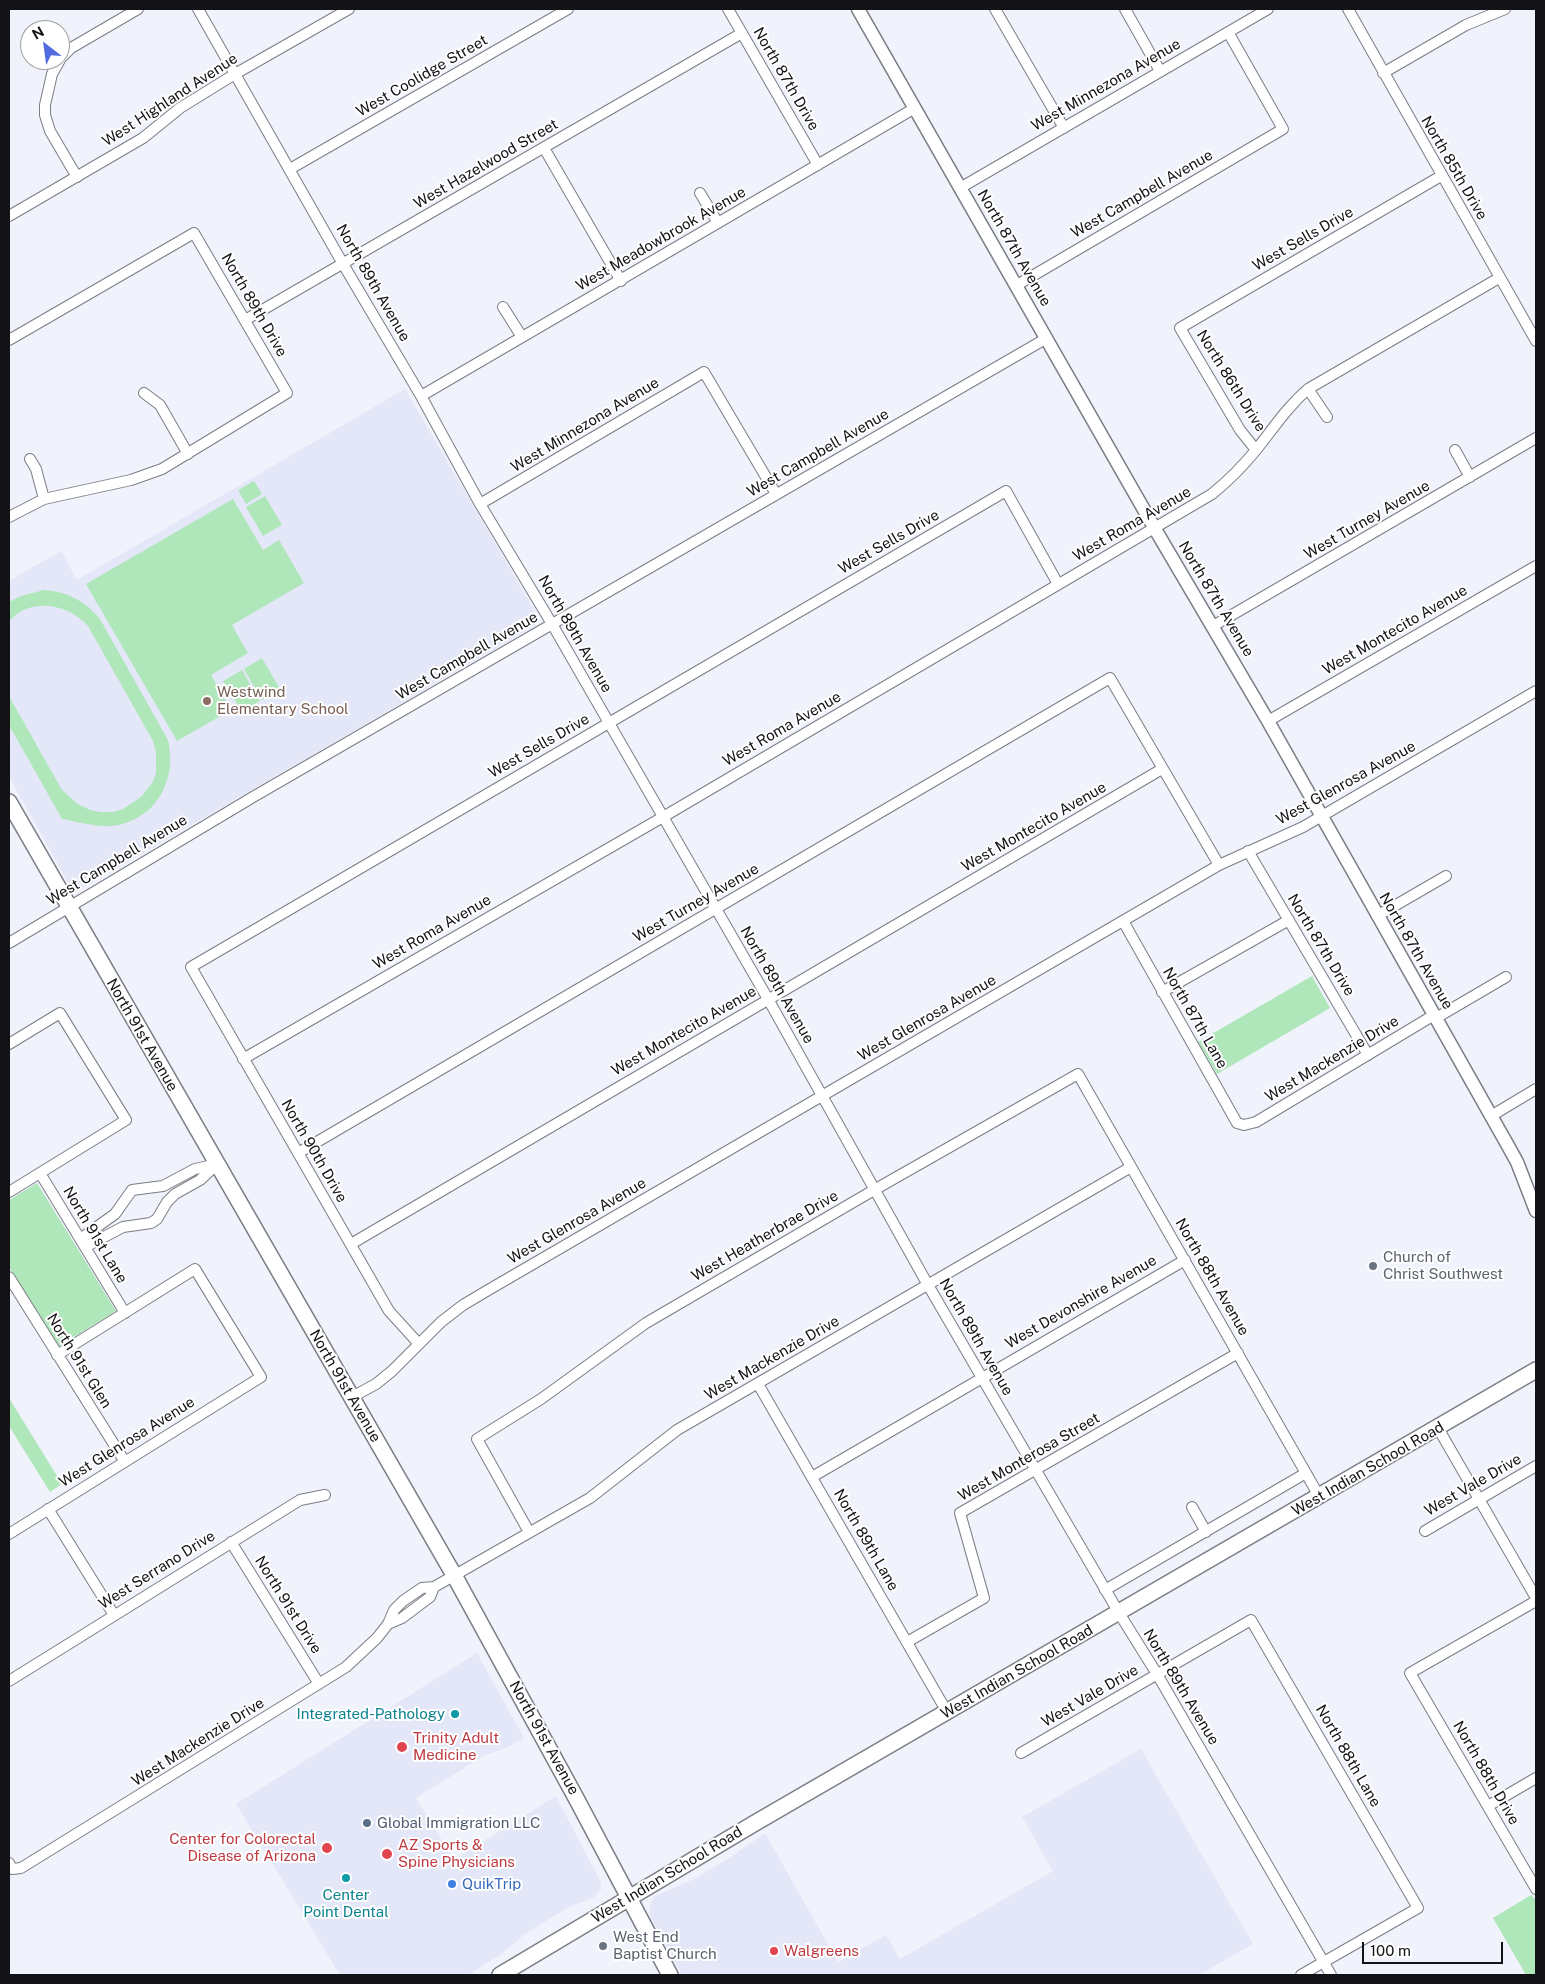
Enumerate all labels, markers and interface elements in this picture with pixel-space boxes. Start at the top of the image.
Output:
north arrow [20,20,70,70]
text: N [29,23,47,43]
street label: North 87th Drive [749,24,823,134]
street label: West Coolidge Street [353,31,491,121]
street label: West Minnezona Avenue [1028,35,1184,135]
street label: West Highland Avenue [99,50,241,150]
street label: North 85th Drive [1417,113,1491,223]
street label: West Hazelwood Street [411,115,561,213]
street label: West Campbell Avenue [1068,146,1216,242]
street label: West Meadowbrook Avenue [573,183,749,295]
street label: North 87th Avenue [973,187,1055,309]
street label: West Sells Drive [1249,203,1357,275]
street label: North 89th Avenue [332,221,414,345]
street label: North 89th Drive [217,250,291,360]
street label: North 86th Drive [1193,327,1269,435]
street label: West Minnezona Avenue [508,374,662,476]
street label: West Campbell Avenue [744,405,892,501]
street label: West Turney Avenue [1301,477,1433,563]
street label: West Roma Avenue [1070,483,1194,565]
street label: West Sells Drive [835,506,943,578]
street label: North 87th Avenue [1174,538,1258,660]
street label: North 89th Avenue [534,572,616,696]
street label: West Montecito Avenue [1319,581,1471,679]
street label: West Campbell Avenue [393,608,541,704]
place label: Westwind Elementary School [217,683,349,718]
street label: West Roma Avenue [720,688,844,770]
marker: Westwind Elementary School [201,695,213,707]
street label: West Sells Drive [485,710,593,782]
street label: West Glenrosa Avenue [1273,737,1419,829]
street label: West Montecito Avenue [958,778,1110,876]
street label: West Campbell Avenue [43,811,191,909]
street label: West Turney Avenue [630,860,762,946]
street label: North 87th Avenue [1375,890,1457,1012]
street label: West Roma Avenue [370,891,494,973]
street label: North 87th Drive [1283,891,1359,999]
street label: North 89th Avenue [736,923,818,1047]
street label: North 87th Lane [1159,964,1231,1072]
street label: West Glenrosa Avenue [855,971,999,1065]
street label: North 91st Avenue [102,975,182,1095]
street label: West Montecito Avenue [608,982,760,1080]
street label: West Mackenzie Drive [1262,1012,1402,1106]
street label: North 90th Drive [277,1096,351,1206]
street label: West Glenrosa Avenue [505,1174,649,1268]
street label: North 91st Lane [59,1183,131,1287]
street label: West Heatherbrae Drive [688,1187,842,1285]
street label: North 88th Avenue [1171,1215,1253,1339]
place label: Church of Christ Southwest [1383,1248,1503,1283]
street label: West Devonshire Avenue [1002,1251,1160,1353]
marker: Church of Christ Southwest [1367,1260,1379,1272]
street label: North 89th Avenue [935,1275,1017,1399]
street label: North 91st Glen [43,1310,115,1412]
street label: West Mackenzie Drive [701,1312,843,1404]
street label: North 91st Avenue [305,1326,385,1446]
street label: West Glenrosa Avenue [56,1393,198,1491]
street label: West Monterosa Street [955,1409,1103,1505]
street label: West Indian School Road [1289,1418,1447,1520]
street label: West Vale Drive [1421,1450,1525,1520]
street label: North 89th Lane [830,1486,902,1594]
street label: West Serrano Drive [95,1527,219,1613]
street label: North 91st Drive [251,1553,325,1657]
street label: West Indian School Road [938,1621,1096,1723]
street label: North 89th Avenue [1139,1626,1223,1748]
street label: West Vale Drive [1038,1661,1142,1731]
street label: North 91st Avenue [505,1678,583,1798]
street label: West Mackenzie Drive [128,1694,268,1790]
street label: North 88th Lane [1312,1702,1384,1810]
place label: Integrated-Pathology [296,1705,445,1723]
marker: Integrated-Pathology [449,1708,461,1720]
street label: North 88th Drive [1449,1718,1523,1828]
place label: Trinity Adult Medicine [413,1729,499,1764]
marker: Trinity Adult Medicine [395,1740,409,1754]
place label: Global Immigration LLC [377,1814,540,1832]
marker: Global Immigration LLC [361,1817,373,1829]
street label: West Indian School Road [588,1823,746,1927]
place label: Center for Colorectal Disease of Arizona [169,1830,316,1865]
place label: AZ Sports & Spine Physicians [398,1836,515,1871]
marker: Center for Colorectal Disease of Arizona [320,1841,334,1855]
marker: AZ Sports & Spine Physicians [380,1847,394,1861]
marker: Center Point Dental [340,1872,352,1884]
place label: QuikTrip [462,1875,521,1893]
marker: QuikTrip [446,1878,458,1890]
place label: Center Point Dental [303,1886,389,1921]
place label: West End Baptist Church [613,1928,717,1963]
scale bar [1365,1932,1506,1964]
marker: West End Baptist Church [597,1940,609,1952]
place label: Walgreens [784,1942,859,1960]
text: 100 m [1370,1942,1411,1959]
marker: Walgreens [768,1945,780,1957]

